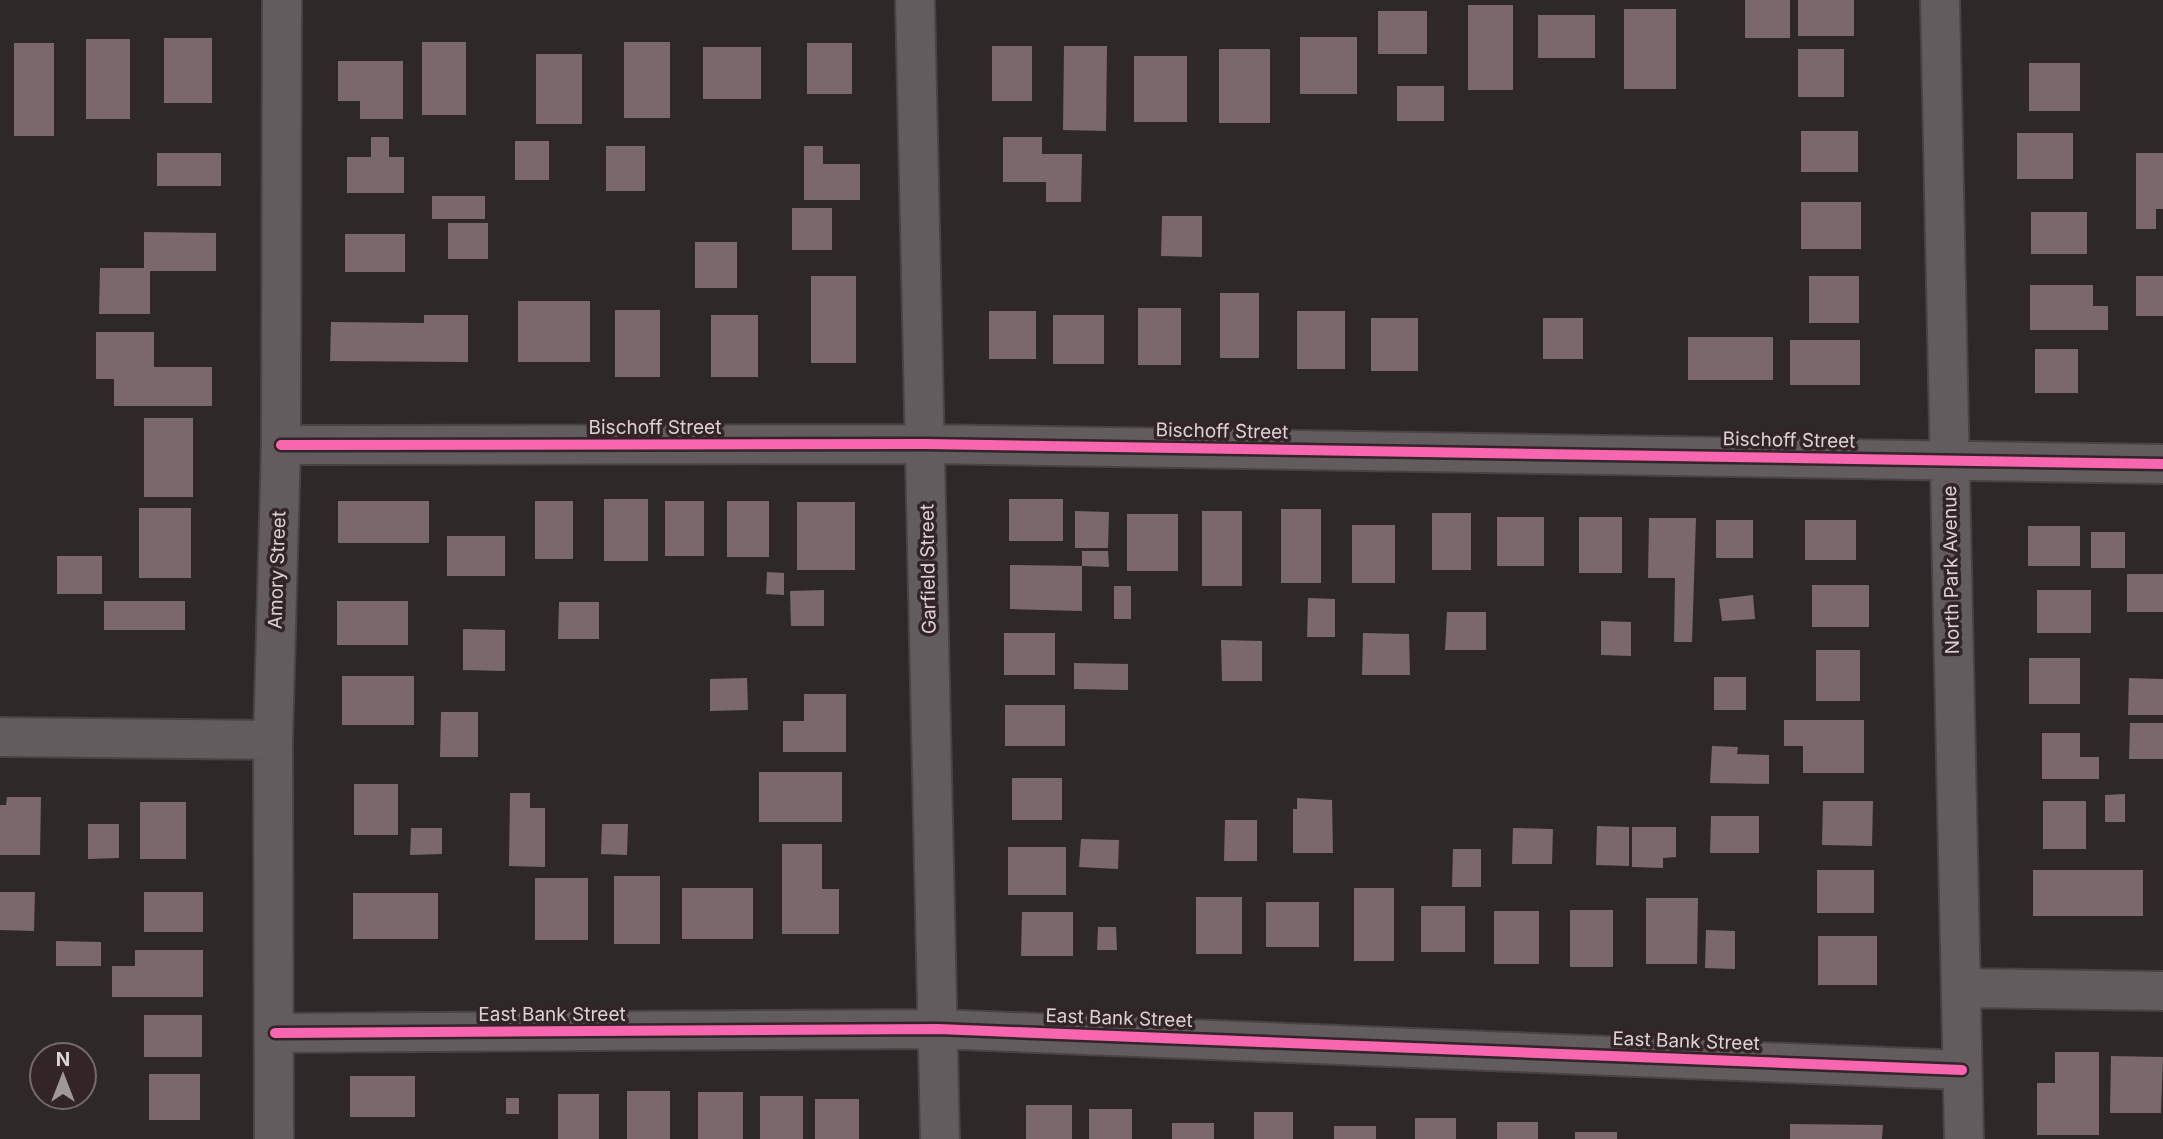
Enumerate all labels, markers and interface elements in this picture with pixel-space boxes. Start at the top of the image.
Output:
street label: Bischoff Street [589,416,721,439]
street label: Bischoff Street [1155,418,1289,444]
street label: Bischoff Street [1722,427,1856,453]
street label: North Park Avenue [1938,485,1964,655]
street label: Garfield Street [915,504,941,634]
street label: Amory Street [263,511,291,629]
street label: East Bank Street [478,1003,626,1026]
street label: East Bank Street [1045,1004,1193,1032]
street label: East Bank Street [1612,1027,1760,1055]
north arrow [28,1041,98,1111]
text: N [56,1048,70,1071]

